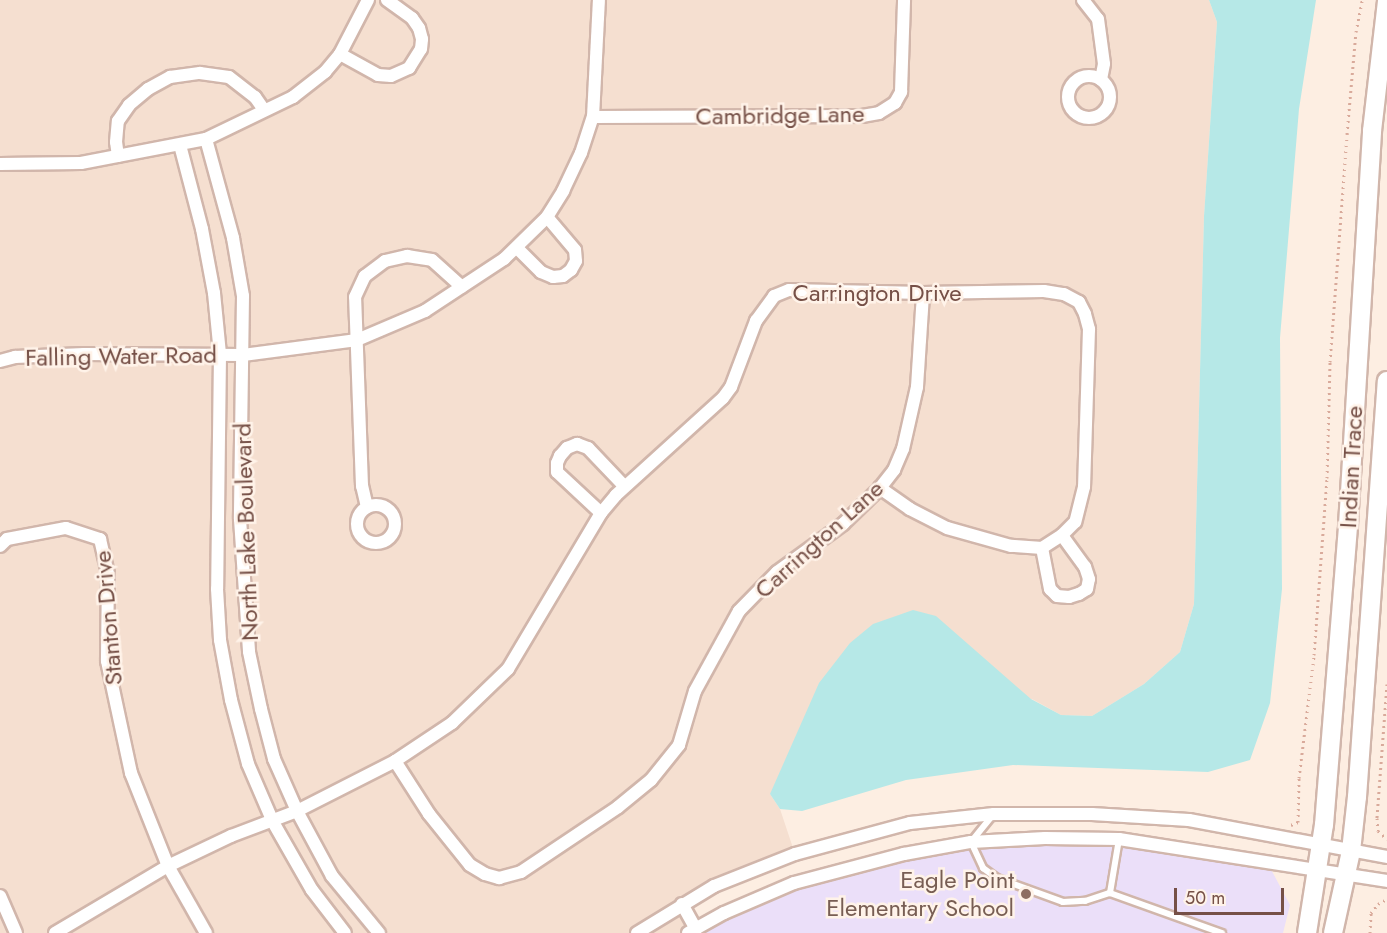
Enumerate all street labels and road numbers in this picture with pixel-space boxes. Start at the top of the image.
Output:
street label: Cambridge Lane [695,99,865,131]
street label: Carrington Drive [793,279,961,307]
street label: Falling Water Road [25,340,217,372]
street label: Indian Trace [1333,405,1369,529]
street label: North Lake Boulevard [228,422,264,642]
street label: Carrington Lane [749,474,889,604]
street label: Stanton Drive [88,549,128,687]

